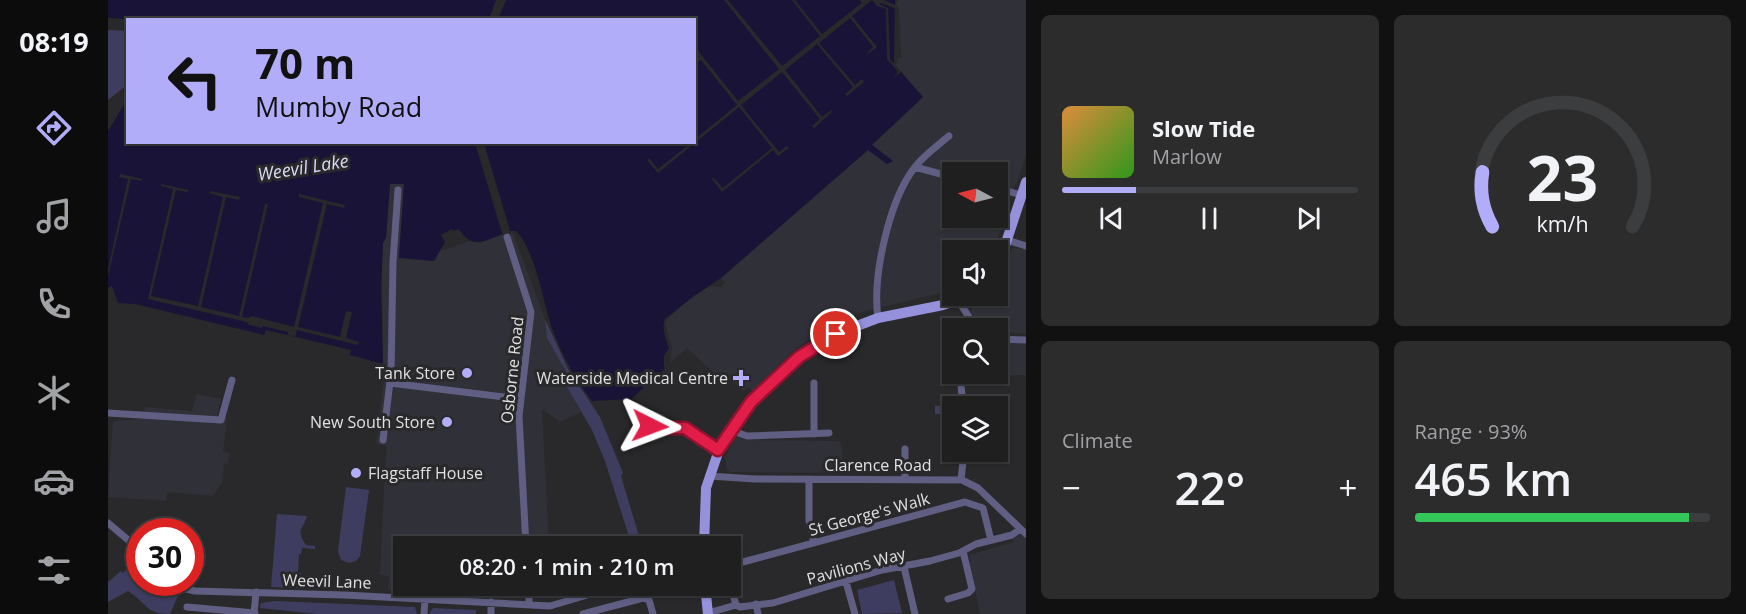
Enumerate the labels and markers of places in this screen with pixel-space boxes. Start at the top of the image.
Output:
pin [810,308,861,359]
place label: Tank Store [375,362,455,384]
marker: Tank Store [460,366,474,380]
place label: Waterside Medical Centre [536,367,728,389]
marker: Waterside Medical Centre [732,369,750,387]
place label: New South Store [310,411,435,433]
marker: New South Store [440,415,454,429]
place label: Flagstaff House [368,462,483,484]
marker: Flagstaff House [349,466,363,480]

